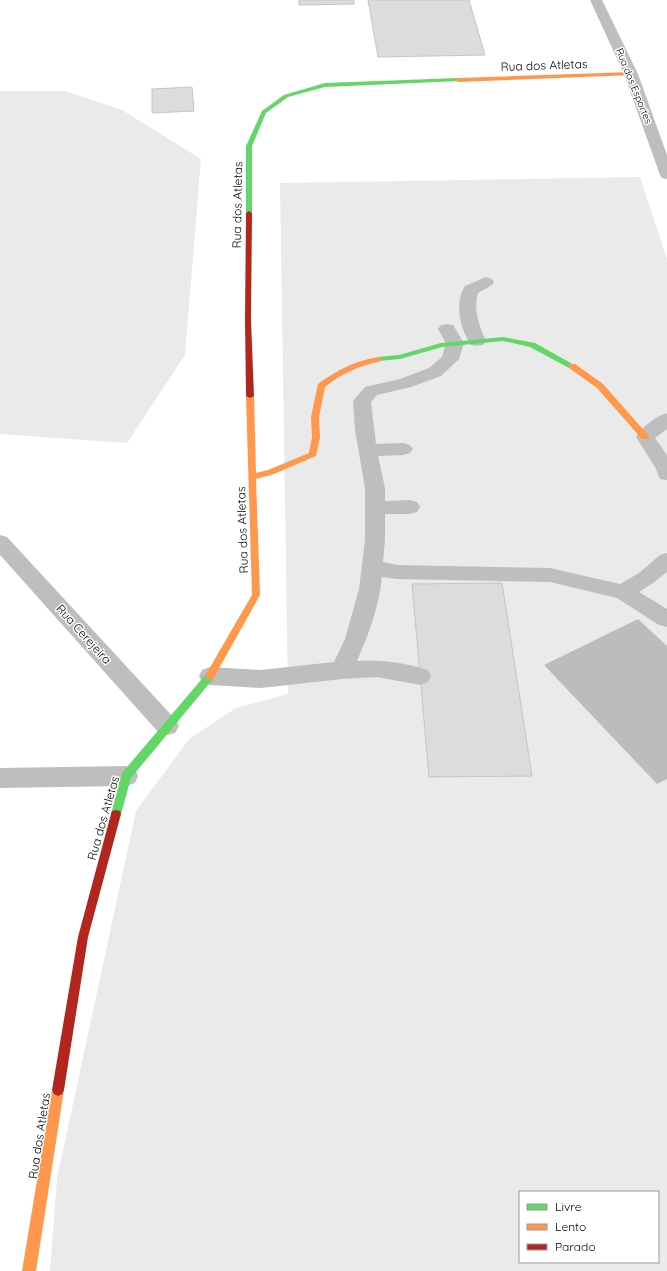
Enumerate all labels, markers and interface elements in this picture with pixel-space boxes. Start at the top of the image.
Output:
street label: Rua dos Esportes [613,46,655,126]
street label: Rua dos Atletas [500,56,588,74]
street label: Rua dos Atletas [229,161,245,249]
street label: Rua dos Atletas [233,486,251,574]
street label: Rua Cerejeira [53,601,115,667]
street label: Rua dos Atletas [84,774,122,862]
street label: Rua dos Atletas [25,1092,53,1180]
legend [519,1191,659,1263]
text: Livre [555,1199,582,1214]
text: Lento [555,1219,586,1234]
text: Parado [555,1239,596,1254]

